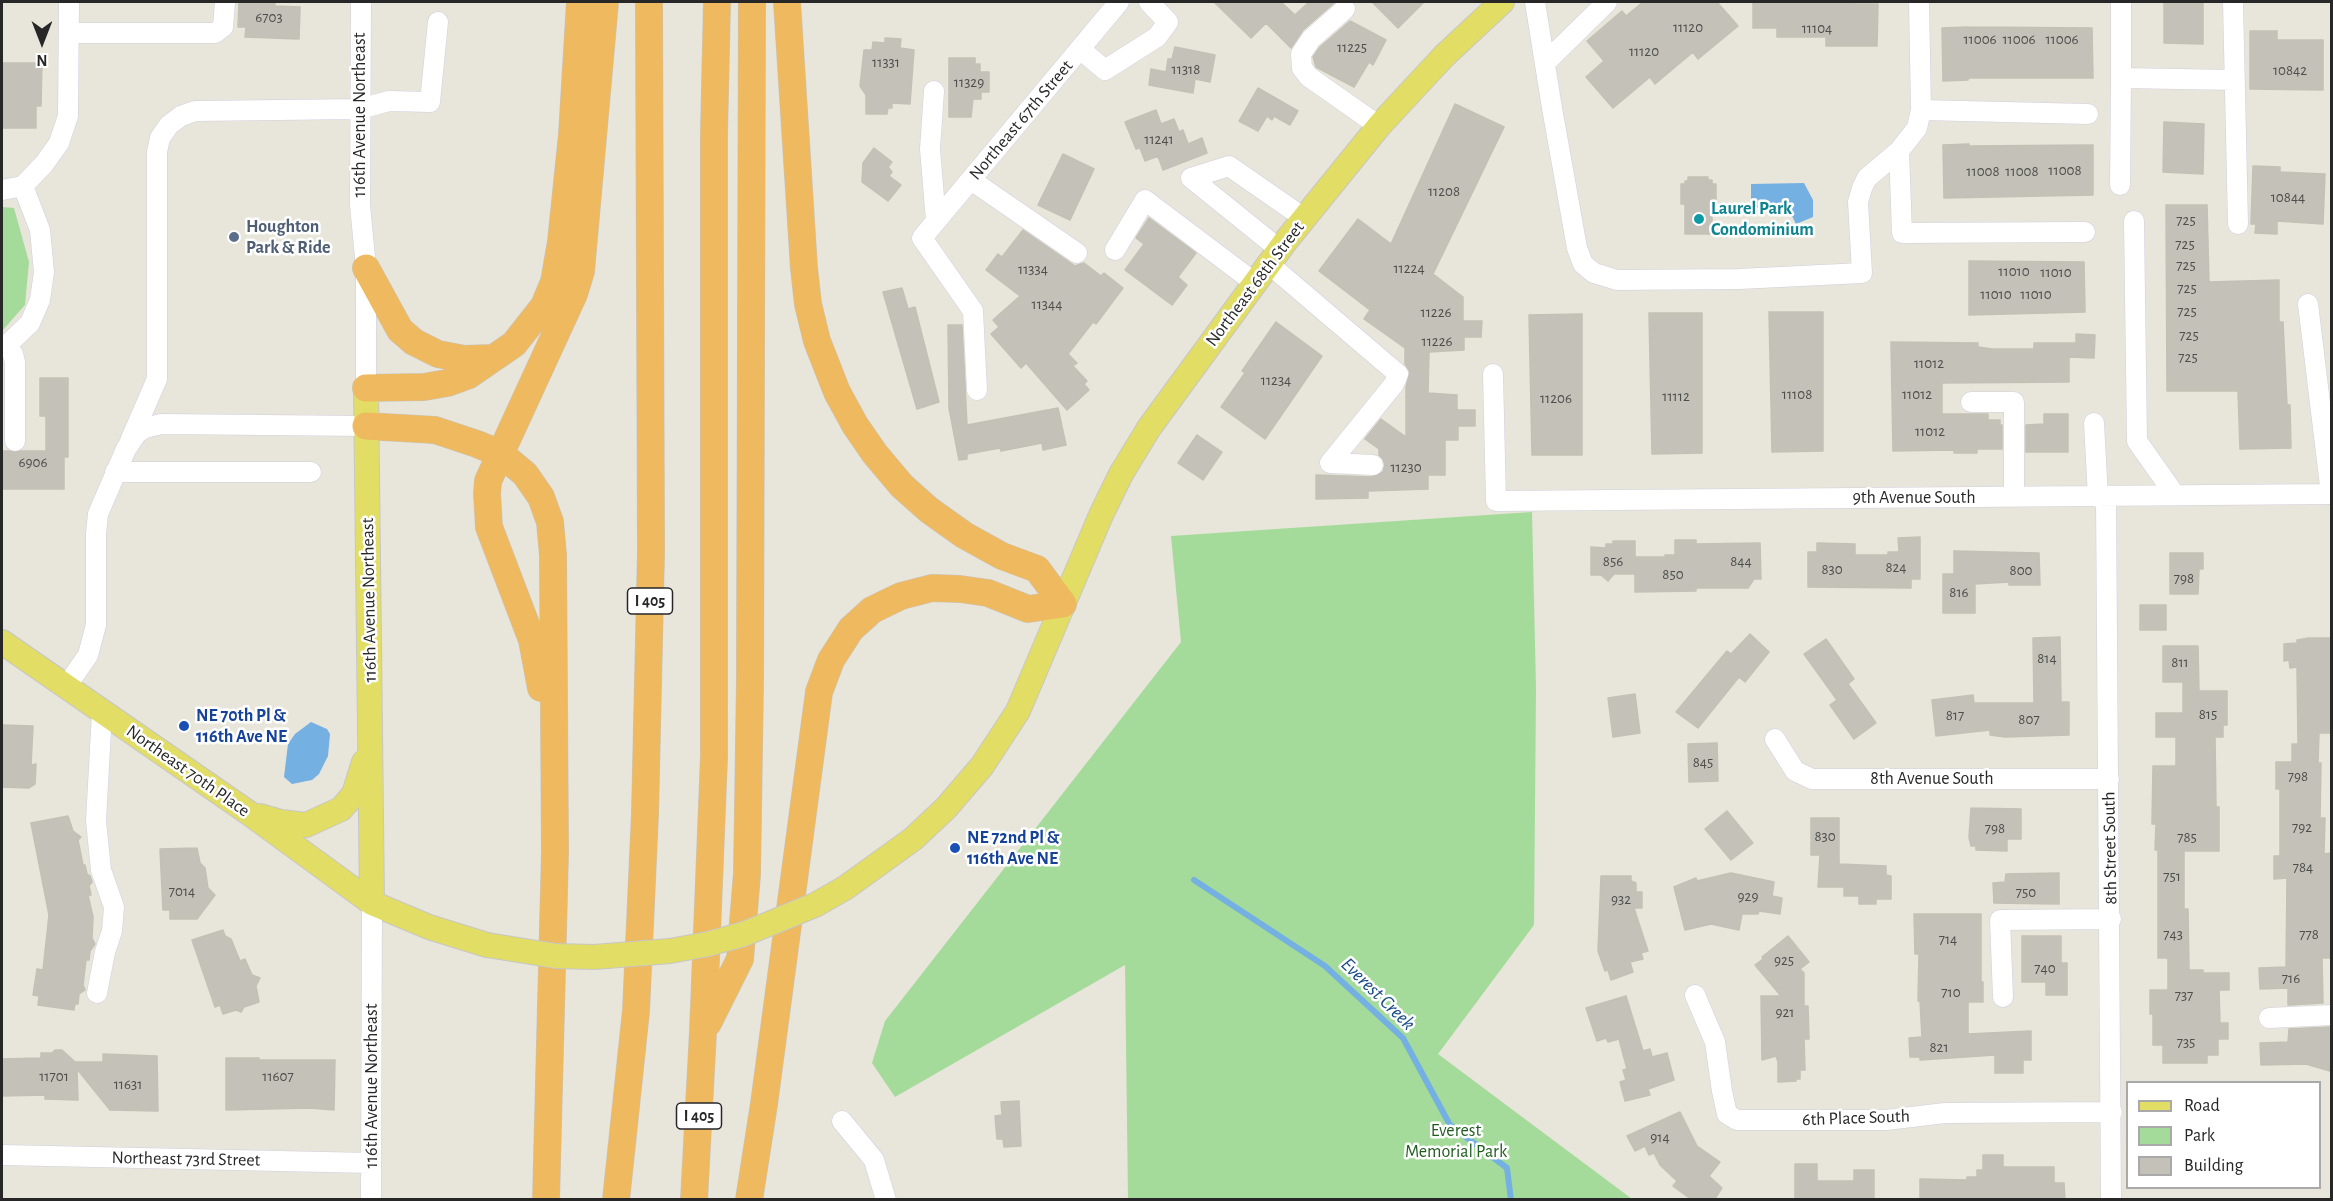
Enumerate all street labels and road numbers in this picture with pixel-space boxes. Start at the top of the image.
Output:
street label: 116th Avenue Northeast [349,33,371,197]
street label: Northeast 67th Street [965,56,1077,184]
street label: Northeast 68th Street [1201,217,1309,351]
street label: 9th Avenue South [1852,487,1976,509]
street label: 116th Avenue Northeast [357,517,381,683]
road number: I 405 [628,588,672,614]
street label: Northeast 70th Place [122,720,254,822]
street label: 8th Avenue South [1870,768,1994,790]
street label: 8th Street South [2098,791,2122,905]
street label: 116th Avenue Northeast [361,1004,383,1168]
road number: I 405 [676,1103,722,1129]
street label: 6th Place South [1802,1105,1910,1131]
street label: Northeast 73rd Street [111,1147,261,1171]

